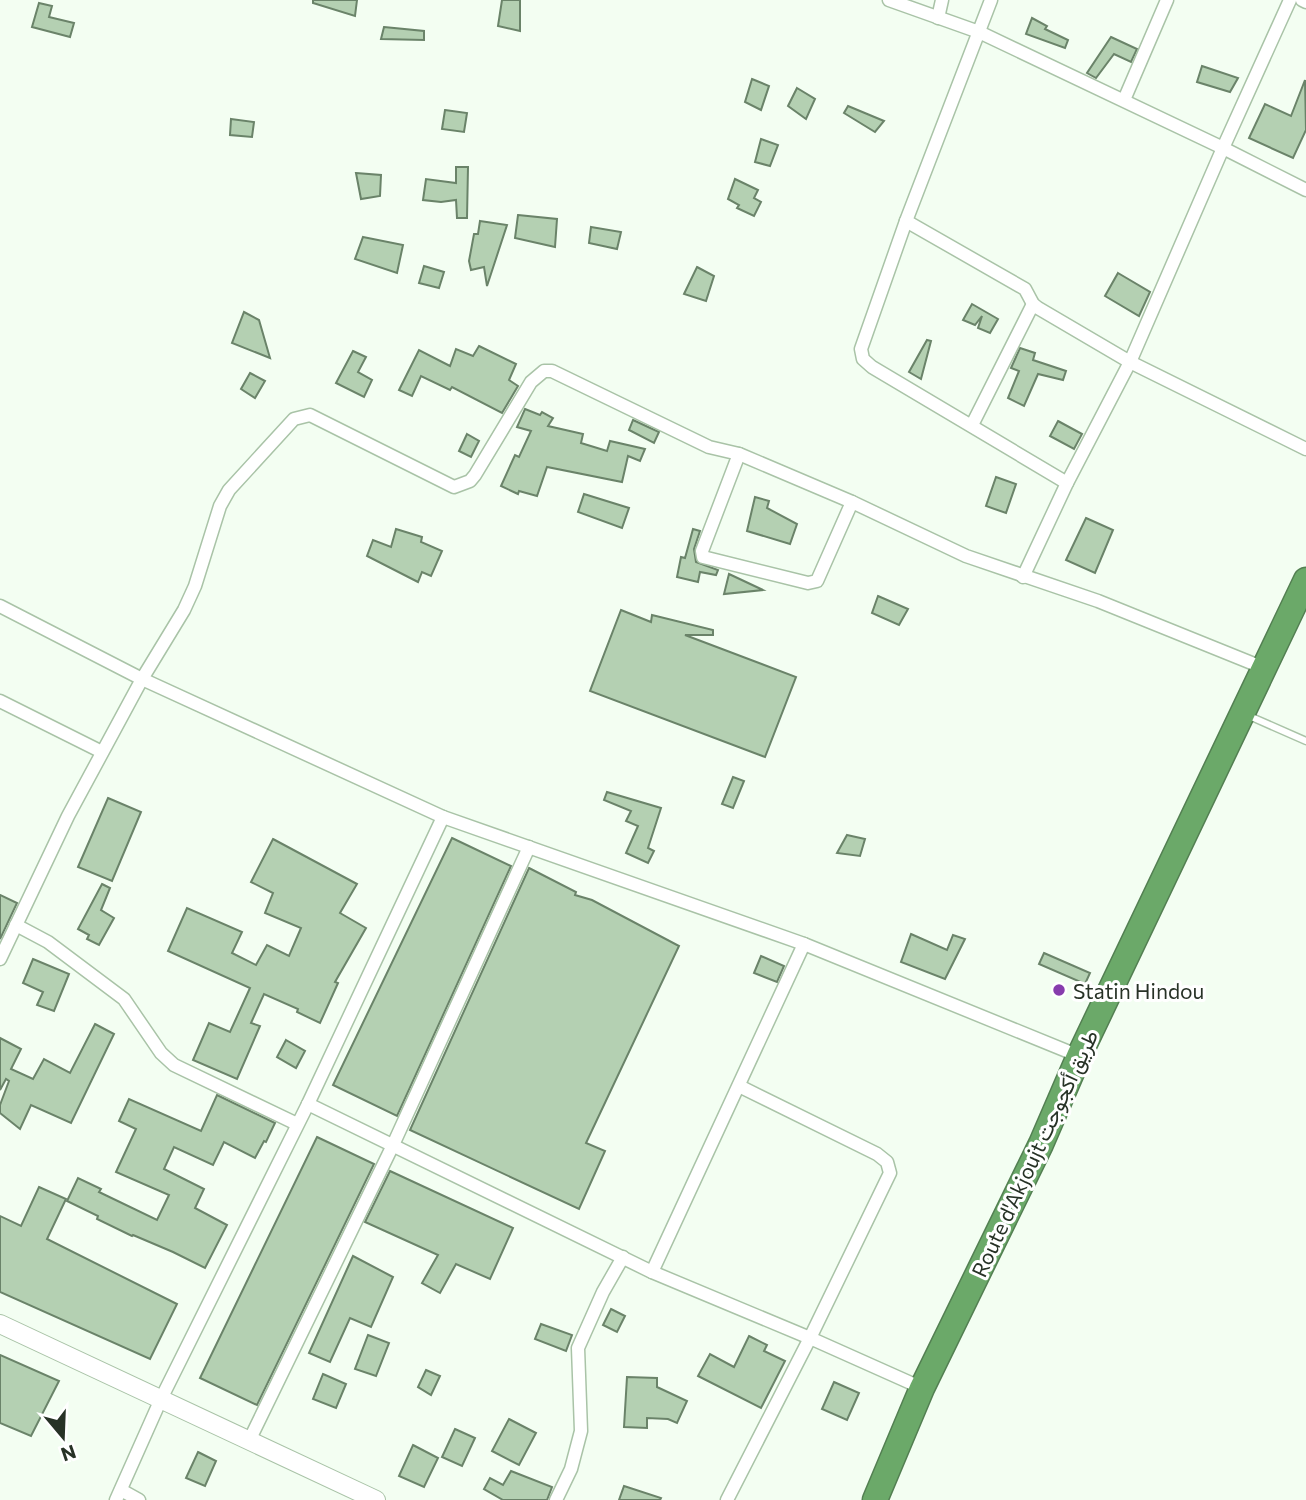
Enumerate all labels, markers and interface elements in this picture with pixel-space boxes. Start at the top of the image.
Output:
place label: Statin Hindou [1073,978,1204,1003]
marker: Statin Hindou [1051,982,1067,998]
street label: Route d'Akjoujt طريق أكجوجت [966,1025,1104,1281]
north arrow [28,1402,98,1472]
text: N [58,1440,79,1467]

